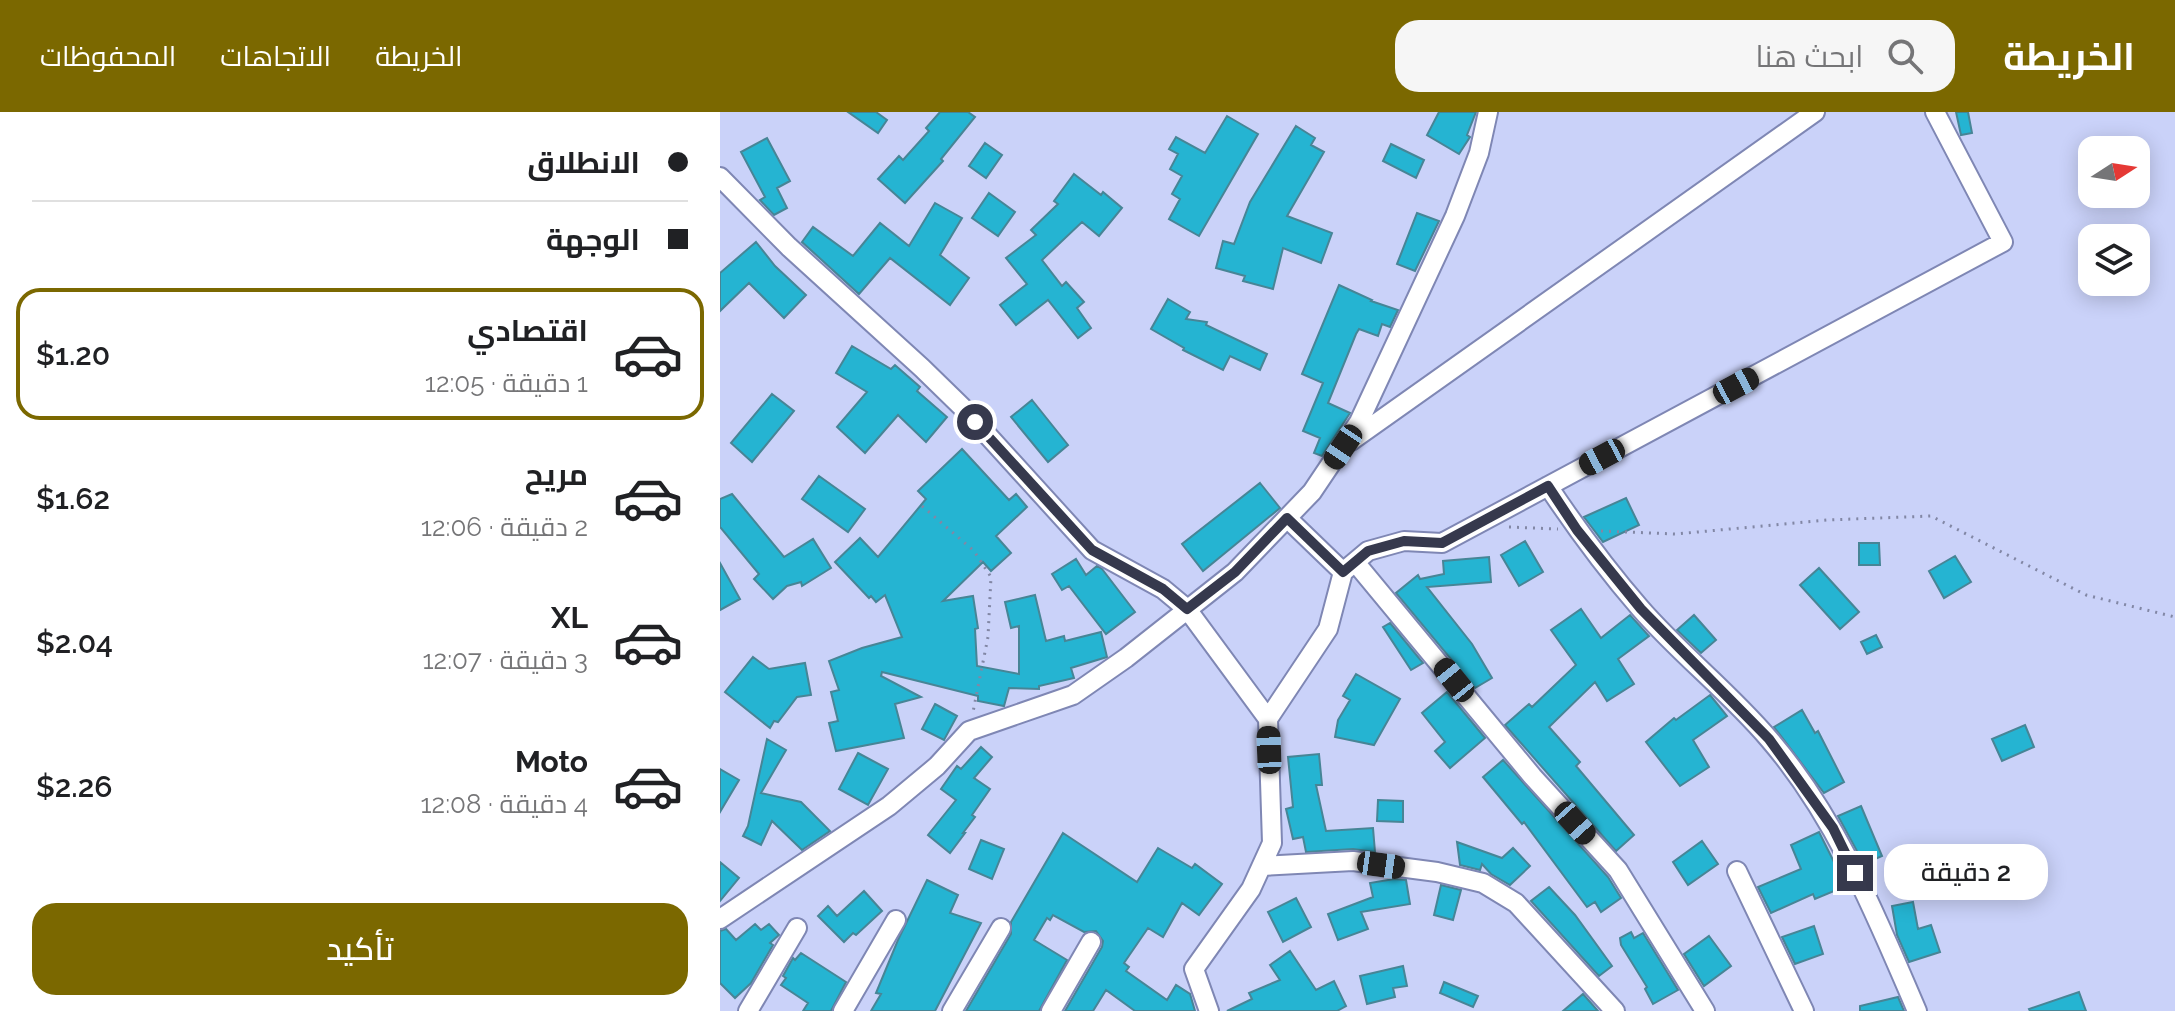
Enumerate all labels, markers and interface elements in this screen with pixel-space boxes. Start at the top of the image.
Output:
search box [1395,20,1955,92]
icon: search [1883,34,1927,78]
text: الخريطة [2003,34,2135,79]
text: ابحث هنا [1755,39,1863,74]
text: المحفوظات [40,40,176,73]
text: الاتجاهات [220,40,331,73]
text: الخريطة [375,40,463,73]
north arrow [2078,136,2150,208]
map controls [2078,136,2150,296]
text: الانطلاق [527,145,640,180]
text: الوجهة [546,222,640,257]
button: layers [2078,224,2150,296]
text: اقتصادي [467,313,588,348]
icon: car [612,318,684,390]
text: $1.20 [36,337,110,372]
car [1709,364,1763,408]
text: 1 دقيقة · 12:05 [425,368,588,398]
route start [957,404,993,440]
car [1320,420,1366,474]
car [1575,435,1629,479]
text: مريح [525,457,588,492]
icon: car [612,462,684,534]
text: $1.62 [36,481,110,516]
text: 2 دقيقة · 12:06 [421,512,588,542]
text: XL [551,600,588,635]
icon: car [612,606,684,678]
text: $2.04 [36,625,113,660]
text: 3 دقيقة · 12:07 [422,645,588,675]
car [1430,654,1478,706]
car [1256,726,1282,774]
text: Moto [515,744,588,779]
icon: car [612,750,684,822]
text: $2.26 [36,769,112,804]
text: 4 دقيقة · 12:08 [420,789,588,819]
car [1550,797,1600,849]
callout: 2 دقيقة [1883,845,2047,901]
car [1356,850,1406,880]
route end [1837,855,1873,891]
text: 2 دقيقة [1921,857,2011,887]
button: تأكيد [32,903,688,995]

